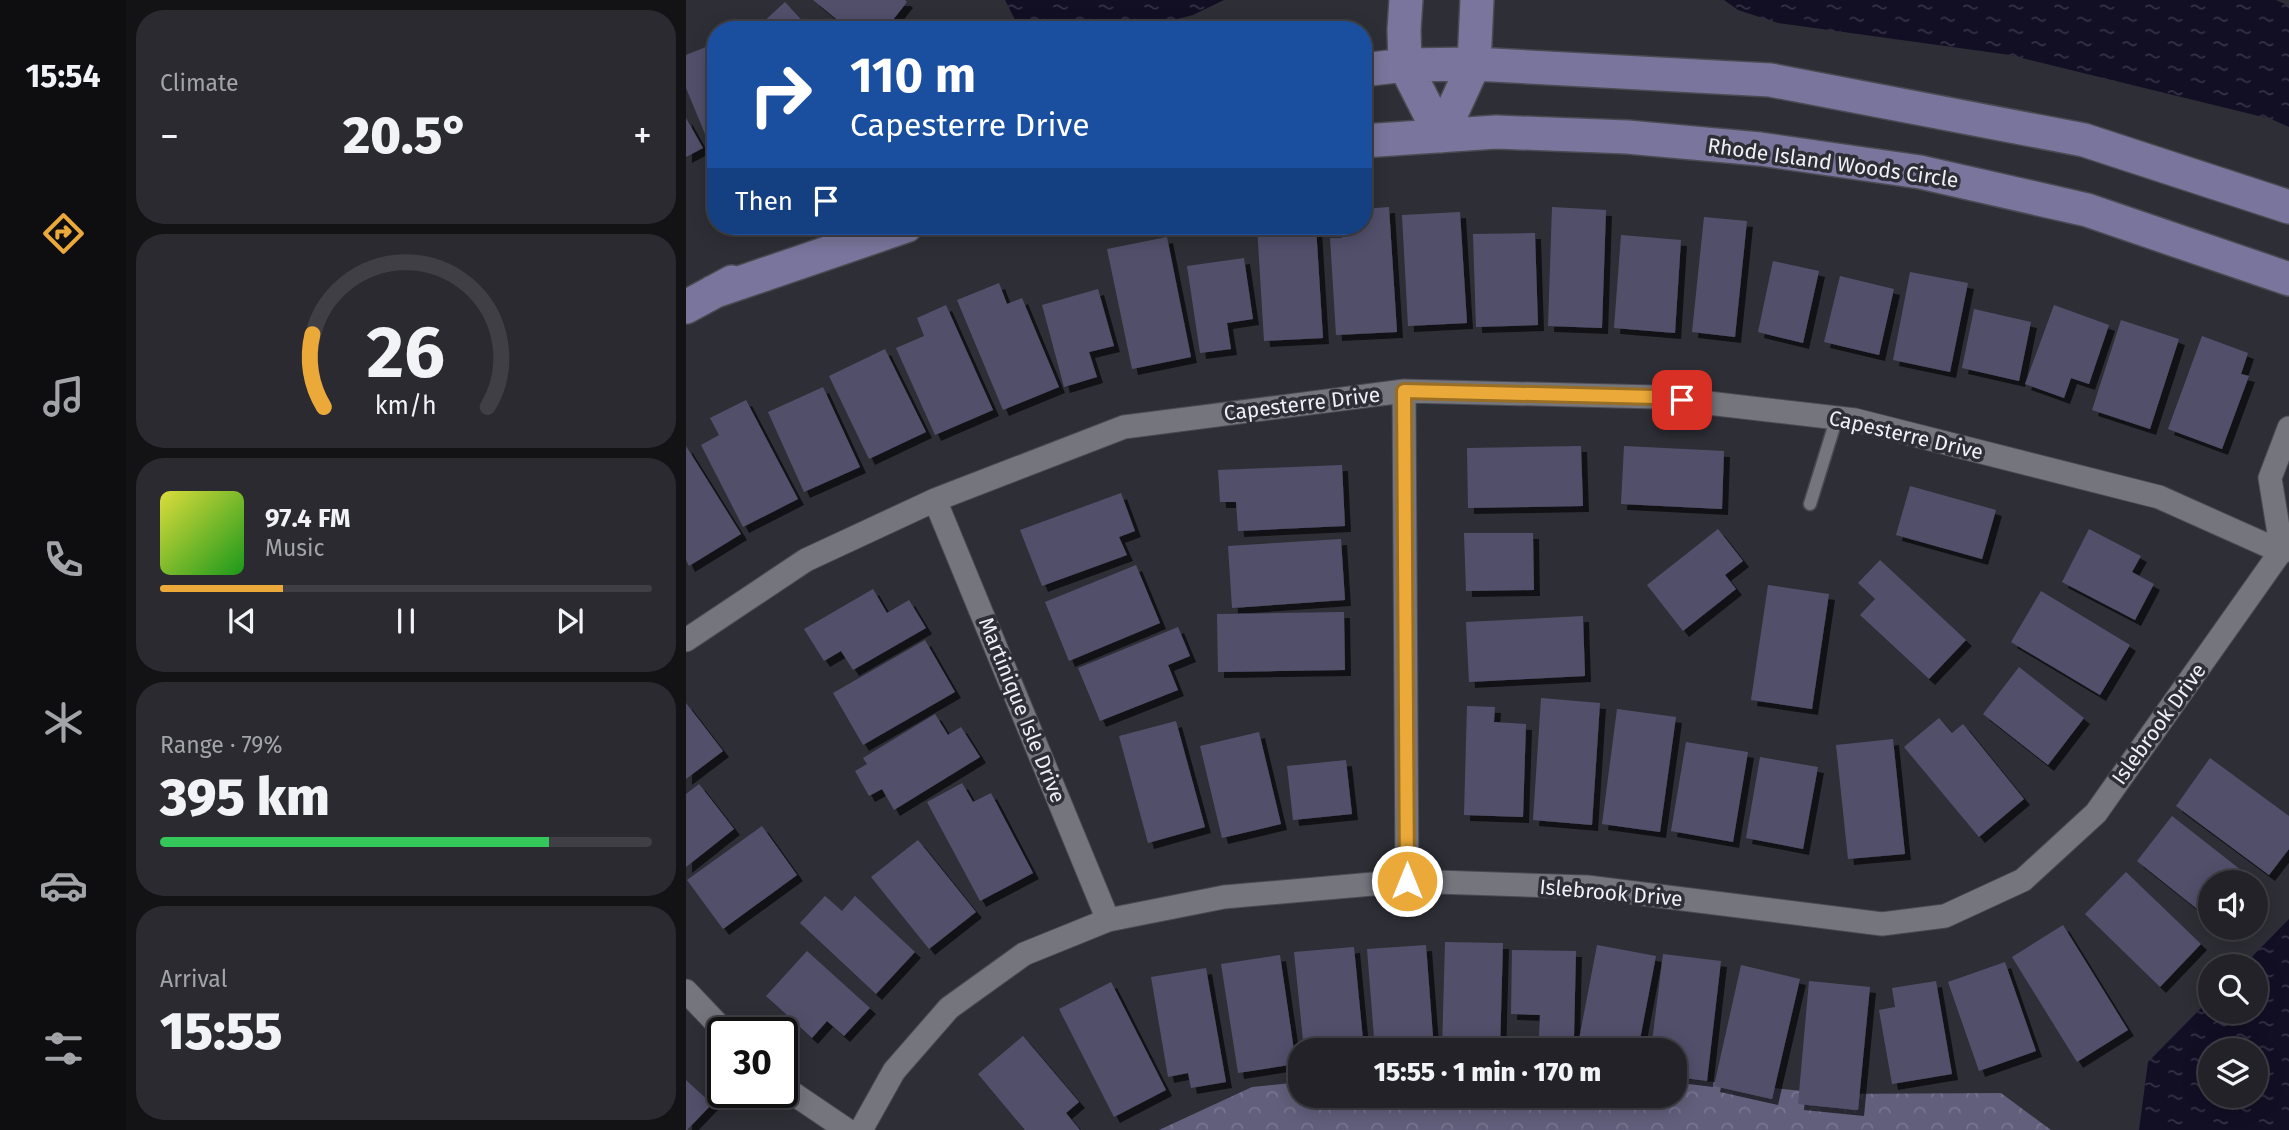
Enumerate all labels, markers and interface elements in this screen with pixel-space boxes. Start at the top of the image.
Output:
text: 110 m [850,46,976,105]
icon: right [735,49,826,140]
text: 15:54 [25,57,101,95]
text: Climate [160,69,239,97]
text: 20.5° [343,104,469,167]
text: Capesterre Drive [850,106,1090,144]
text: − [160,113,179,159]
text: + [633,113,652,159]
street label: Rhode Island Woods Circle [1706,133,1960,193]
icon: arrive [807,182,845,220]
text: Then [735,186,793,217]
icon: directions [39,209,88,258]
text: 26 [367,309,445,396]
pin [1652,370,1712,430]
icon: music [39,372,88,421]
icon: arrive [1663,381,1701,419]
street label: Capesterre Drive [1222,382,1382,426]
text: km/h [375,391,437,421]
street label: Capesterre Drive [1826,405,1986,465]
text: 97.4 FM [265,503,350,534]
text: Music [265,534,325,562]
icon: phone [39,535,88,584]
icon: previous [223,602,261,640]
icon: pause [387,602,425,640]
icon: next [551,602,589,640]
street label: Martinique Isle Drive [973,613,1071,807]
street label: Islebrook Drive [2106,658,2212,790]
icon: climate [39,698,88,747]
text: Range · 79% [160,731,282,759]
text: 395 km [160,766,330,829]
position arrow [1370,844,1444,918]
icon: car [39,861,88,910]
map controls [2198,870,2268,1108]
button: sound [2198,870,2268,940]
street label: Islebrook Drive [1538,874,1684,912]
button: search [2198,954,2268,1024]
text: Arrival [160,965,227,993]
text: 15:55 [160,1000,282,1063]
speed limit sign: 30 [707,1017,798,1108]
icon: filters [39,1024,88,1073]
button: layers [2198,1038,2268,1108]
text: 15:55 · 1 min · 170 m [1374,1057,1601,1088]

